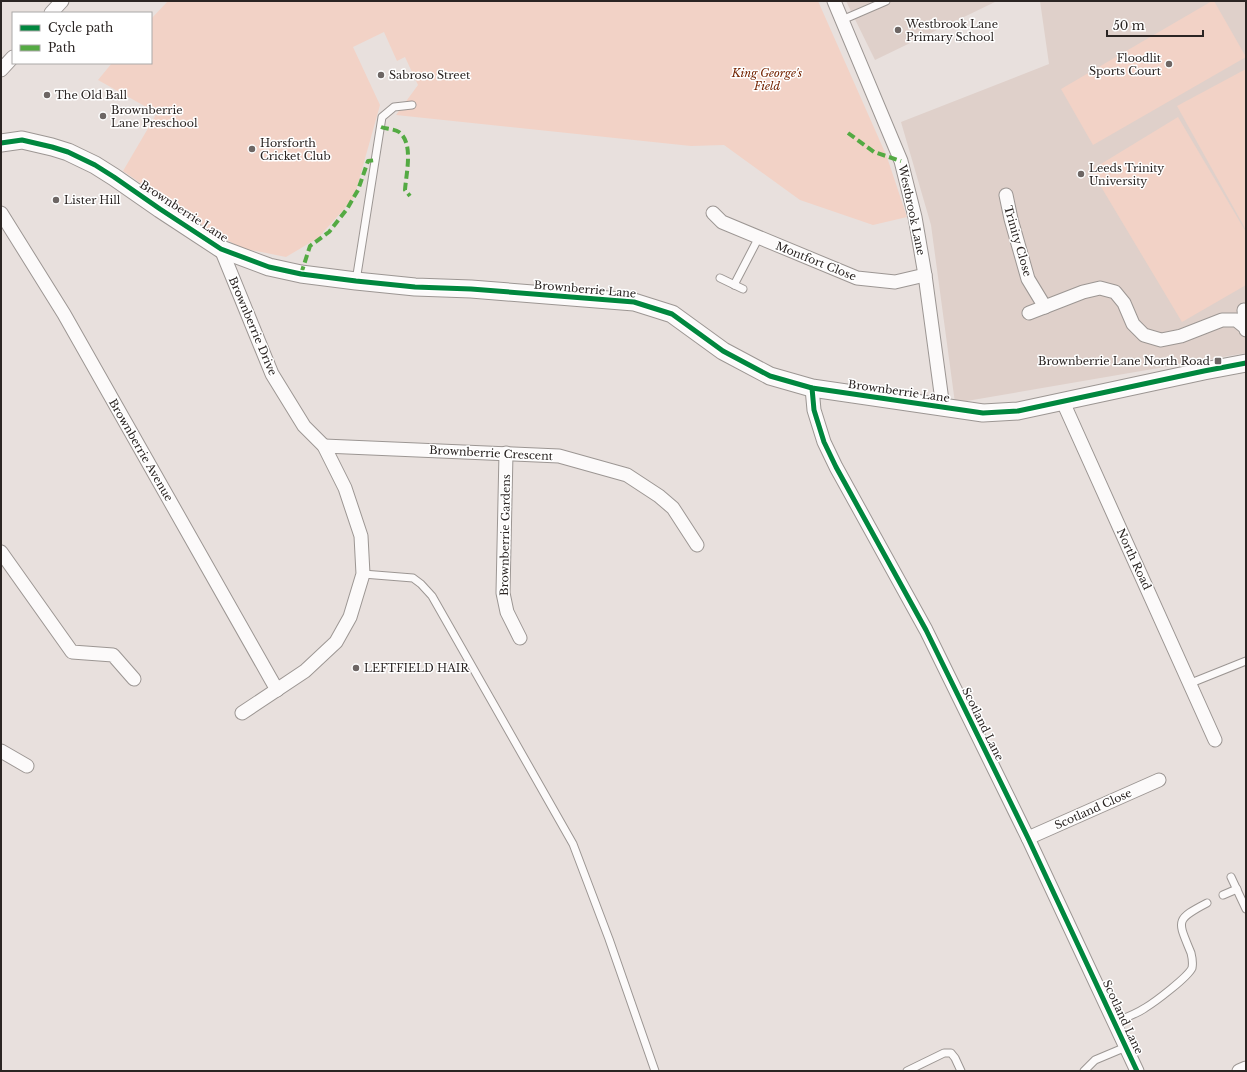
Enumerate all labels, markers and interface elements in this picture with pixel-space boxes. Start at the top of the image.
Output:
legend [12,12,152,64]
scale bar [1107,12,1203,38]
place label: Westbrook Lane Primary School [905,17,998,44]
text: 50 m [1113,18,1145,33]
text: Cycle path [48,20,113,35]
marker: Westbrook Lane Primary School [893,25,903,35]
text: Path [48,40,76,55]
place label: Floodlit Sports Court [1089,51,1162,78]
marker: Floodlit Sports Court [1164,59,1174,69]
park label: King George's Field [731,66,802,93]
place label: Sabroso Street [389,68,471,82]
marker: Sabroso Street [376,70,386,80]
place label: The Old Ball [55,88,127,102]
marker: The Old Ball [42,90,52,100]
place label: Brownberrie Lane Preschool [111,103,198,130]
marker: Brownberrie Lane Preschool [98,111,108,121]
place label: Horsforth Cricket Club [260,136,331,163]
marker: Horsforth Cricket Club [247,144,257,154]
place label: Leeds Trinity University [1089,161,1164,188]
street label: Westbrook Lane [895,163,928,256]
marker: Leeds Trinity University [1076,169,1086,179]
street label: Brownberrie Lane [137,177,231,245]
place label: Lister Hill [64,193,121,207]
marker: Lister Hill [51,195,61,205]
street label: Trinity Close [1001,204,1035,278]
street label: Montfort Close [774,238,858,284]
street label: Brownberrie Drive [226,274,280,378]
street label: Brownberrie Lane [533,278,637,300]
place label: Brownberrie Lane North Road [1038,354,1211,368]
marker: Brownberrie Lane North Road [1213,356,1223,366]
street label: Brownberrie Lane [847,377,951,405]
street label: Brownberrie Avenue [106,396,176,504]
street label: Brownberrie Crescent [429,443,554,463]
street label: Brownberrie Gardens [497,474,513,596]
street label: North Road [1114,526,1155,592]
place label: LEFTFIELD HAIR [364,661,469,675]
marker: LEFTFIELD HAIR [351,663,361,673]
street label: Scotland Lane [959,685,1007,763]
street label: Scotland Close [1052,786,1134,832]
street label: Scotland Lane [1100,978,1146,1056]

